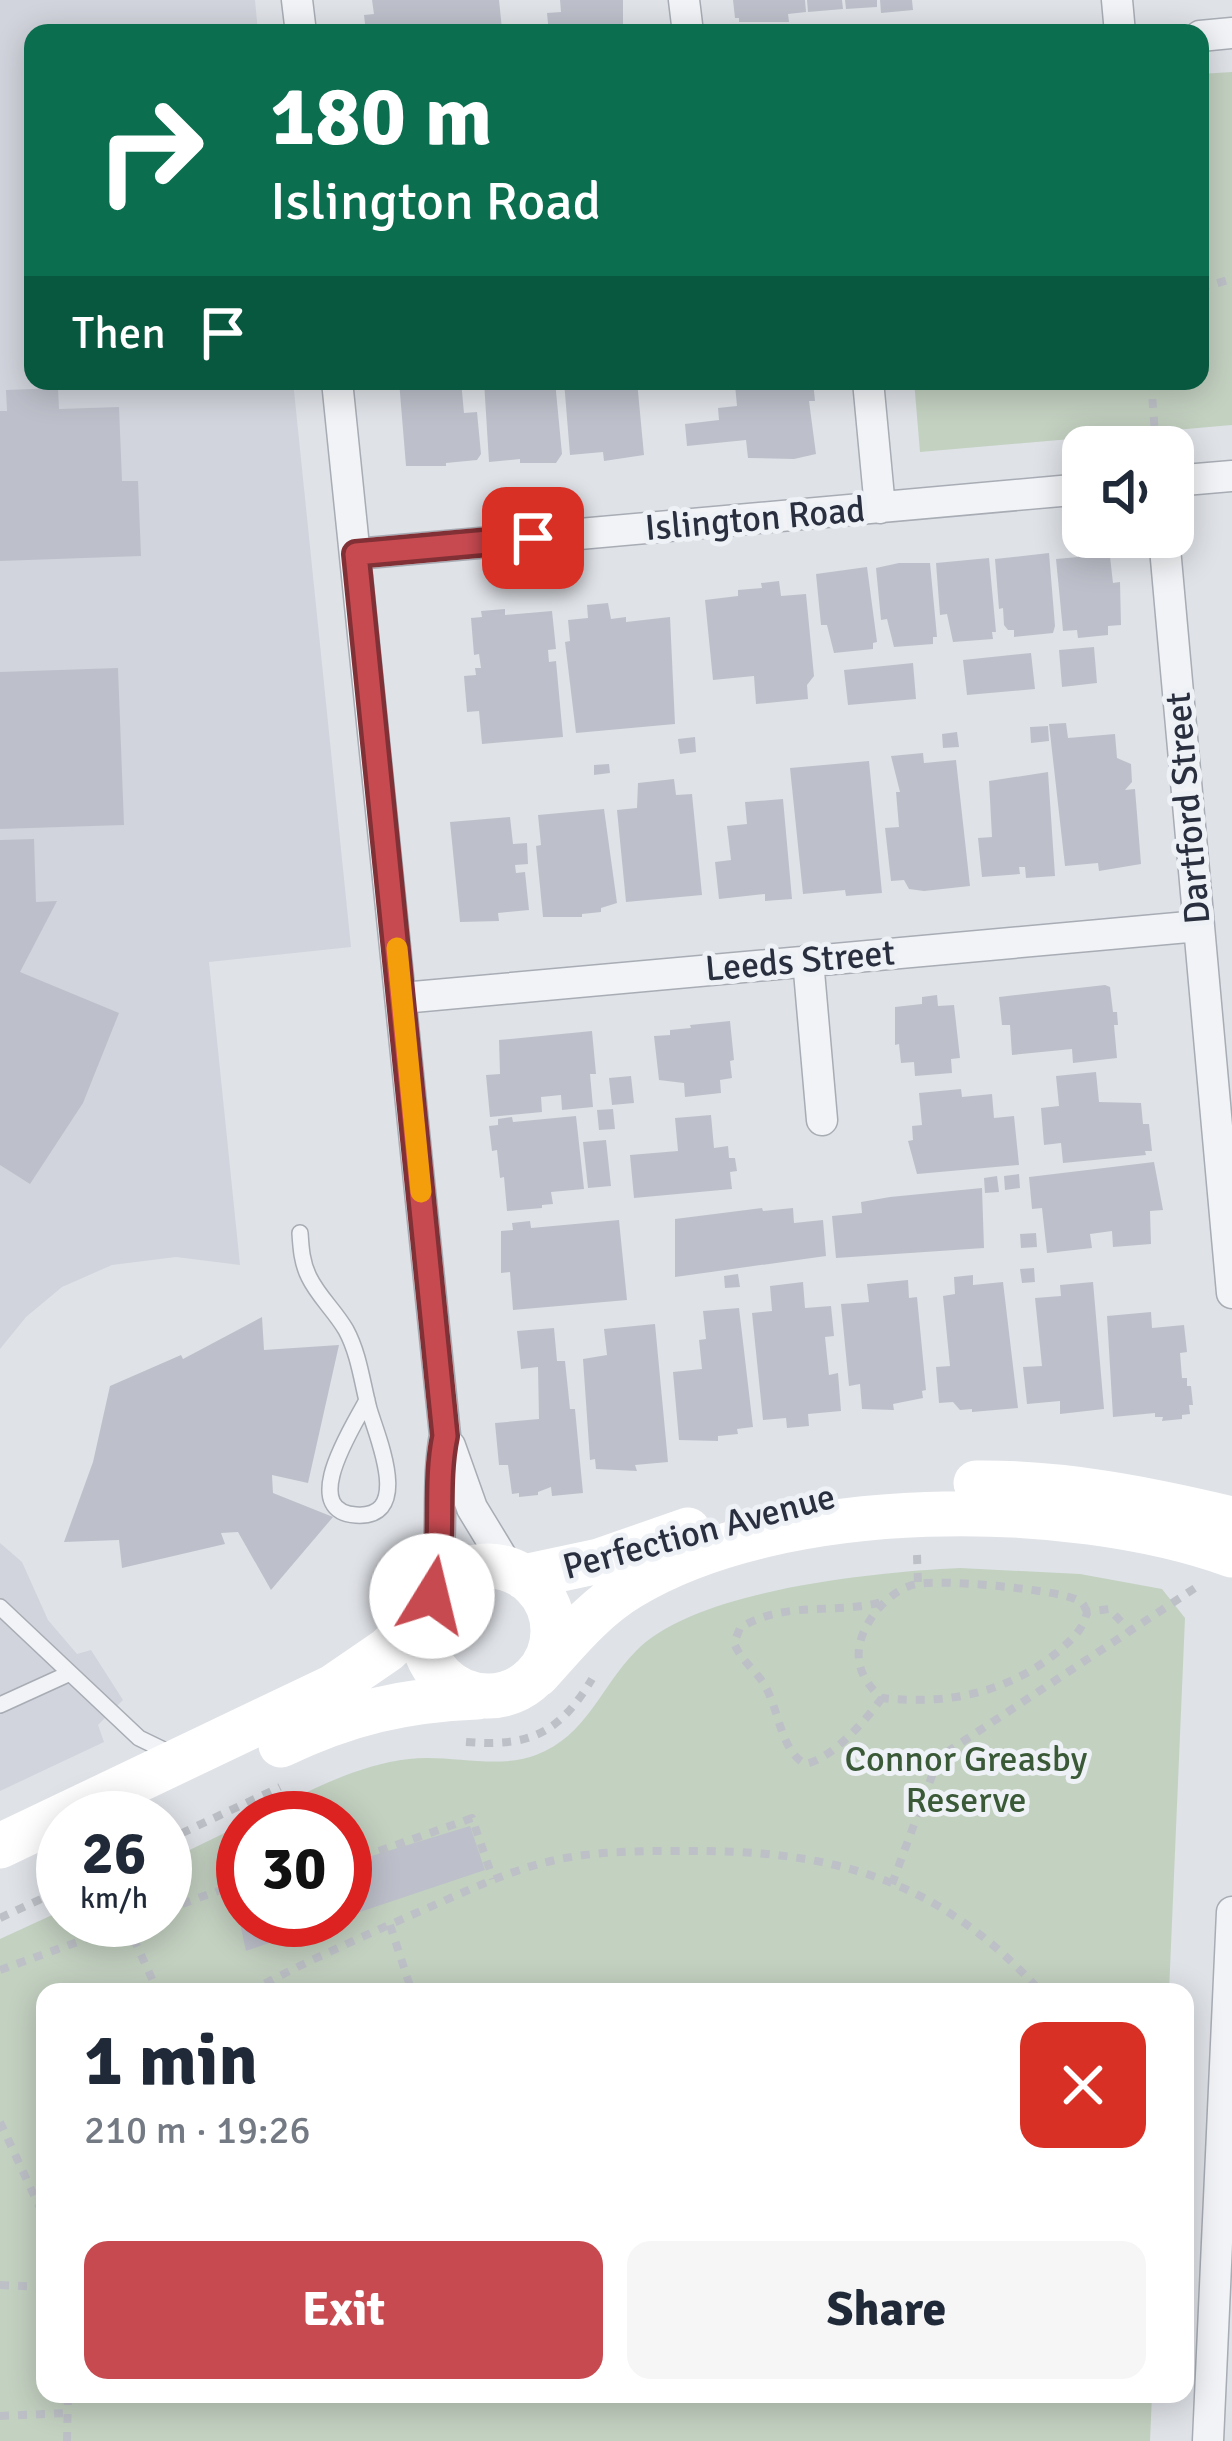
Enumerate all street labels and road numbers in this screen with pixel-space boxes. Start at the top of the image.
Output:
street label: Islington Road [643,487,867,551]
street label: Dartford Street [1155,690,1221,926]
street label: Leeds Street [703,930,897,992]
street label: Perfection Avenue [558,1474,840,1590]

